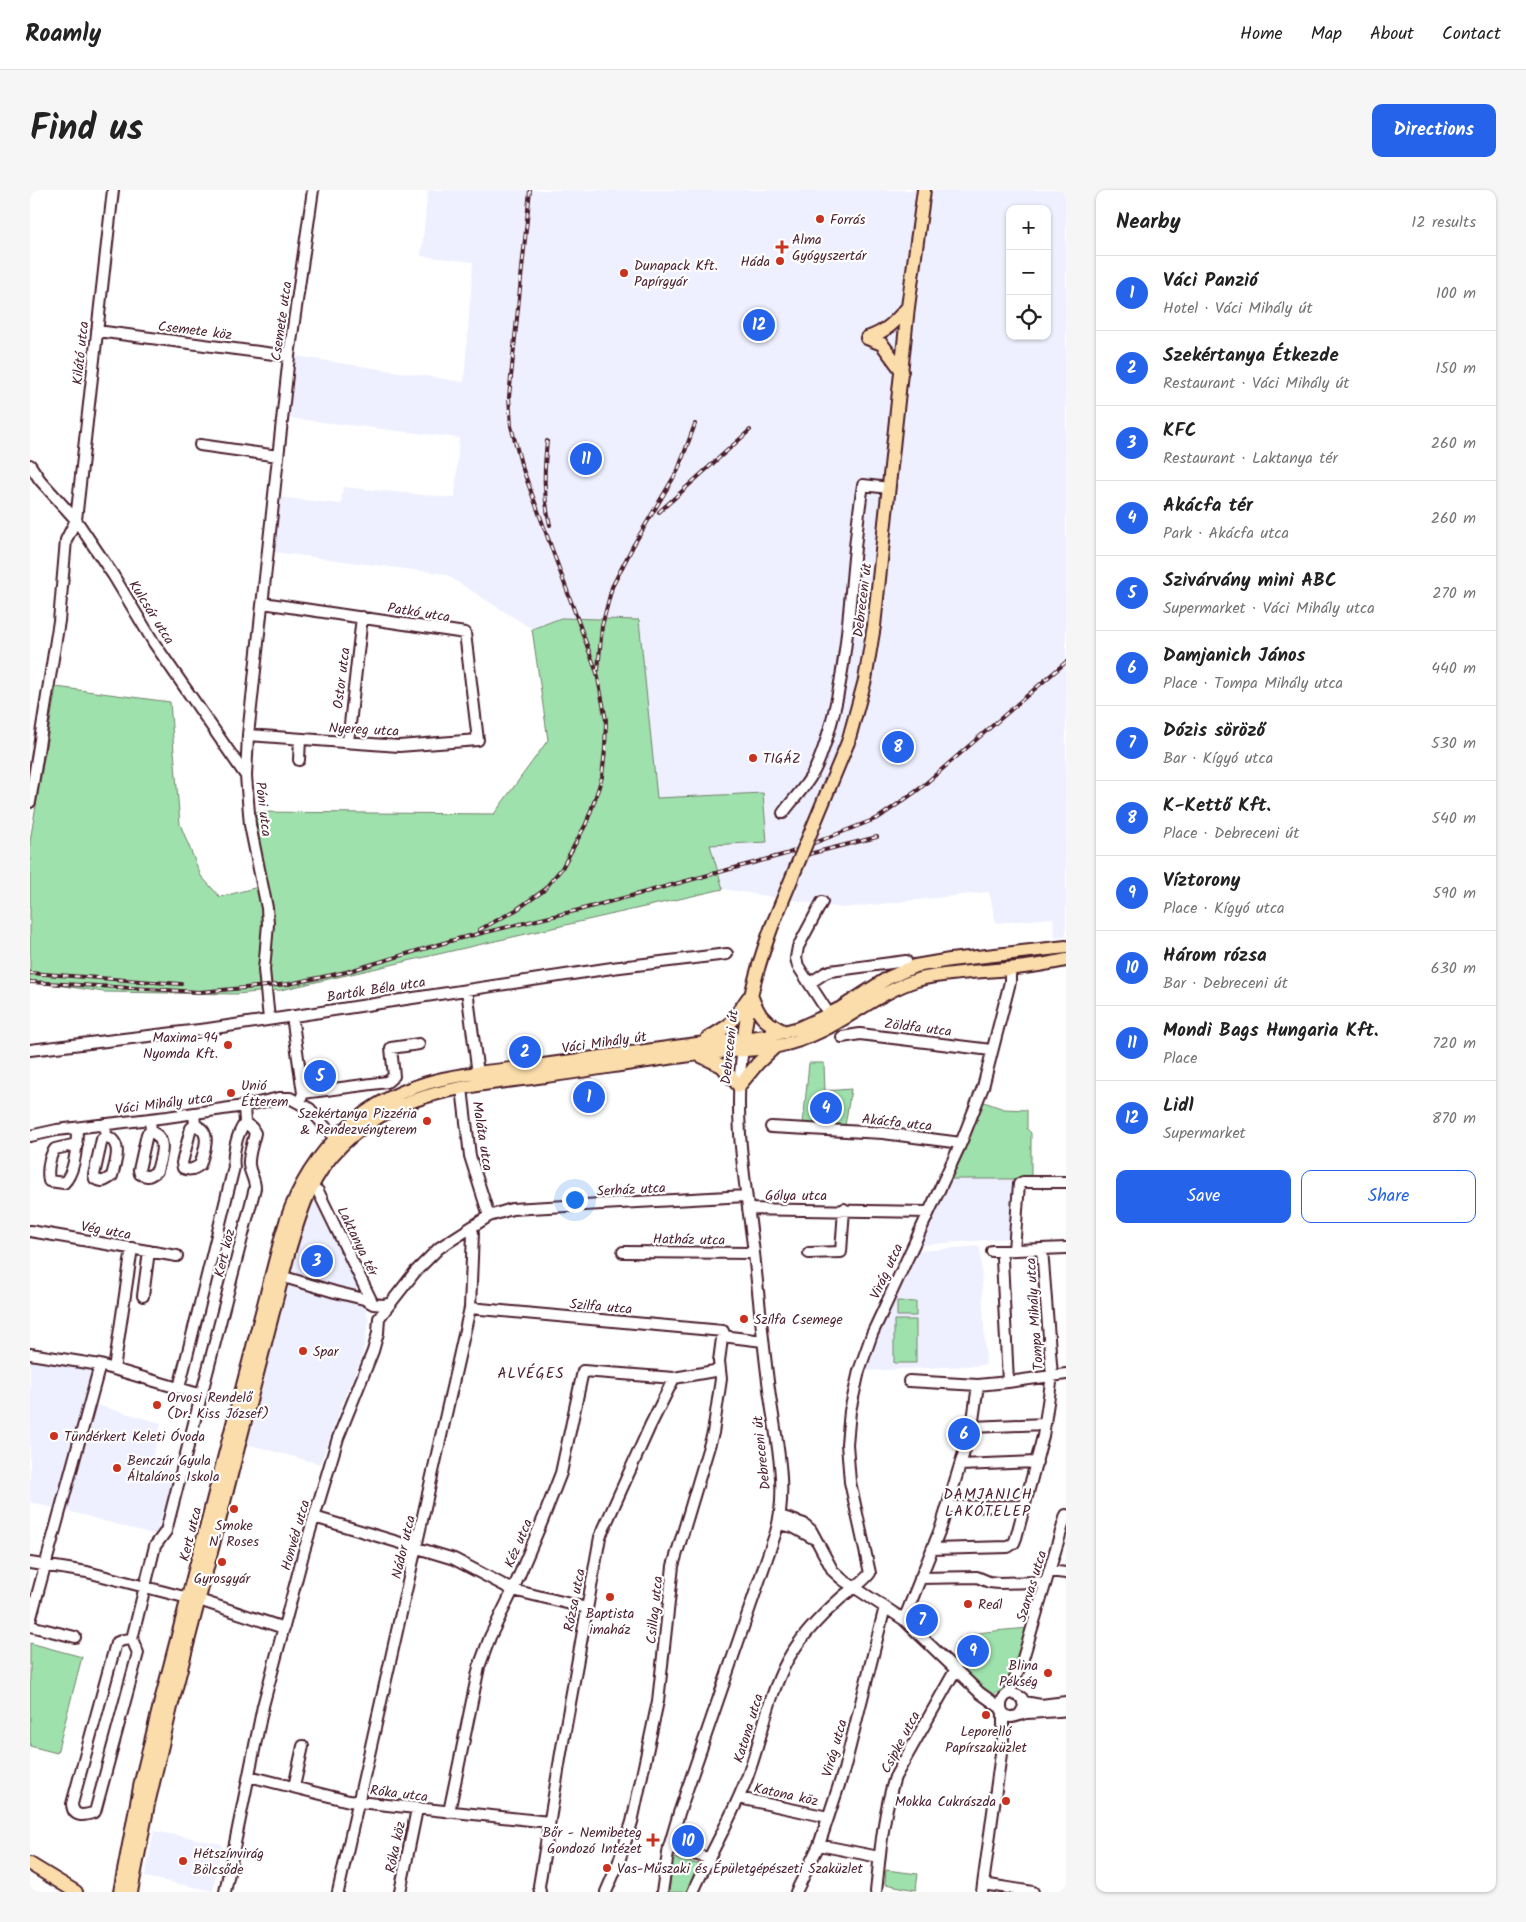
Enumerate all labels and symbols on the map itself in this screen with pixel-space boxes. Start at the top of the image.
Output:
place label: Forrás [830,209,866,231]
marker: Forrás [814,213,826,225]
place label: Alma Gyógyszertár [792,229,868,267]
marker: Alma Gyógyszertár [776,241,788,253]
place label: Háda [740,251,770,273]
place label: Dunapack Kft. Papírgyár [634,255,718,293]
marker: Háda [774,255,786,267]
marker: Dunapack Kft. Papírgyár [618,267,630,279]
street label: Csemete utca [266,280,298,362]
pin: 12 [743,306,775,344]
street label: Csemete köz [157,316,233,346]
street label: Kilátó utca [67,320,95,386]
pin: 11 [570,440,602,478]
street label: Debreceni út [848,561,879,639]
street label: Kulcsár utca [123,576,180,649]
street label: Patkó utca [386,597,452,629]
street label: Ostor utca [327,646,357,710]
street label: Nyereg utca [328,717,400,743]
pin: 8 [882,728,914,766]
place label: TIGÁZ [763,748,801,770]
marker: TIGÁZ [747,752,759,764]
street label: Póni utca [249,780,277,838]
street label: Bartók Béla utca [325,971,427,1009]
street label: Debreceni út [715,1008,745,1085]
street label: Zöldfa utca [883,1013,953,1043]
street label: Váci Mihály út [560,1026,649,1060]
place label: Maxima-94 Nyomda Kft. [143,1027,218,1065]
pin: 2 [509,1033,541,1071]
marker: Maxima-94 Nyomda Kft. [222,1039,234,1051]
pin: 5 [304,1057,336,1095]
place label: Unió Étterem [241,1075,288,1113]
pin: 1 [573,1078,605,1116]
street label: Váci Mihály utca [114,1087,214,1121]
marker: Unió Étterem [225,1087,237,1099]
pin: 4 [810,1089,842,1127]
street label: Maláta utca [466,1100,498,1173]
place label: Szekértanya Pizzéria & Rendezvényterem [298,1103,417,1141]
street label: Akácfa utca [861,1108,933,1138]
marker: Szekértanya Pizzéria & Rendezvényterem [421,1115,433,1127]
street label: Serház utca [596,1177,666,1203]
street label: Gólya utca [765,1185,827,1207]
your location [562,1187,588,1213]
street label: Laktanya tér [331,1203,384,1281]
street label: Vég utca [79,1216,133,1246]
street label: Kert köz [208,1227,242,1280]
street label: Hatház utca [653,1228,725,1252]
street label: Virág utca [864,1240,909,1303]
pin: 3 [301,1242,333,1280]
street label: Tompa Mihály utca [1020,1257,1050,1371]
street label: Szilfa utca [569,1293,633,1321]
place label: Szílfa Csemege [754,1309,844,1331]
marker: Szílfa Csemege [738,1313,750,1325]
place label: Spar [313,1341,340,1363]
marker: Spar [297,1345,309,1357]
district label: ALVÉGES [498,1362,564,1386]
place label: Orvosi Rendelő (Dr. Kiss József) [167,1387,269,1425]
marker: Orvosi Rendelő (Dr. Kiss József) [151,1399,163,1411]
street label: Debreceni út [747,1414,777,1491]
pin: 6 [948,1415,980,1453]
place label: Tündérkert Keleti Óvoda [64,1426,205,1448]
marker: Tündérkert Keleti Óvoda [48,1430,60,1442]
place label: Benczúr Gyula Általános Iskola [127,1450,220,1488]
marker: Benczúr Gyula Általános Iskola [111,1462,123,1474]
district label: DAMJANICH LAKÓTELEP [943,1483,1033,1524]
street label: Honvéd utca [275,1497,317,1573]
marker: Smoke N' Roses [228,1503,240,1515]
street label: Kert utca [174,1505,208,1564]
street label: Nádor utca [386,1513,422,1581]
place label: Smoke N' Roses [209,1515,259,1553]
street label: Kéz utca [499,1516,539,1571]
street label: Szarvas utca [1011,1548,1053,1625]
marker: Gyrosgyár [216,1556,228,1568]
street label: Rózsa utca [558,1567,592,1634]
place label: Gyrosgyár [194,1568,252,1590]
street label: Csillag utca [640,1575,670,1645]
marker: Baptista imaház [604,1591,616,1603]
place label: Reál [978,1594,1003,1616]
marker: Reál [962,1598,974,1610]
pin: 7 [906,1601,938,1639]
place label: Baptista imaház [586,1603,634,1641]
pin: 9 [957,1632,989,1670]
place label: Blina Pékség [999,1655,1038,1693]
marker: Blina Pékség [1042,1667,1054,1679]
street label: Katona utca [728,1691,770,1766]
street label: Csipke utca [875,1707,927,1778]
marker: Leporelló Papírszaküzlet [980,1709,992,1721]
street label: Virág utca [816,1717,854,1780]
place label: Leporelló Papírszaküzlet [945,1721,1028,1759]
street label: Katona köz [752,1777,820,1813]
street label: Róka utca [369,1780,429,1808]
place label: Mokka Cukrászda [895,1791,996,1813]
marker: Mokka Cukrászda [1000,1795,1012,1807]
street label: Róka köz [380,1819,412,1875]
place label: Bőr - Nemibeteg Gondozó Intézet [542,1822,643,1860]
pin: 10 [672,1822,704,1860]
marker: Bőr - Nemibeteg Gondozó Intézet [646,1833,660,1847]
place label: Hétszínvirág Bölcsőde [193,1843,264,1881]
marker: Hétszínvirág Bölcsőde [177,1855,189,1867]
place label: Vas-Műszaki és Épületgépészeti Szaküzlet [617,1858,864,1880]
marker: Vas-Műszaki és Épületgépészeti Szaküzlet [601,1862,613,1874]

